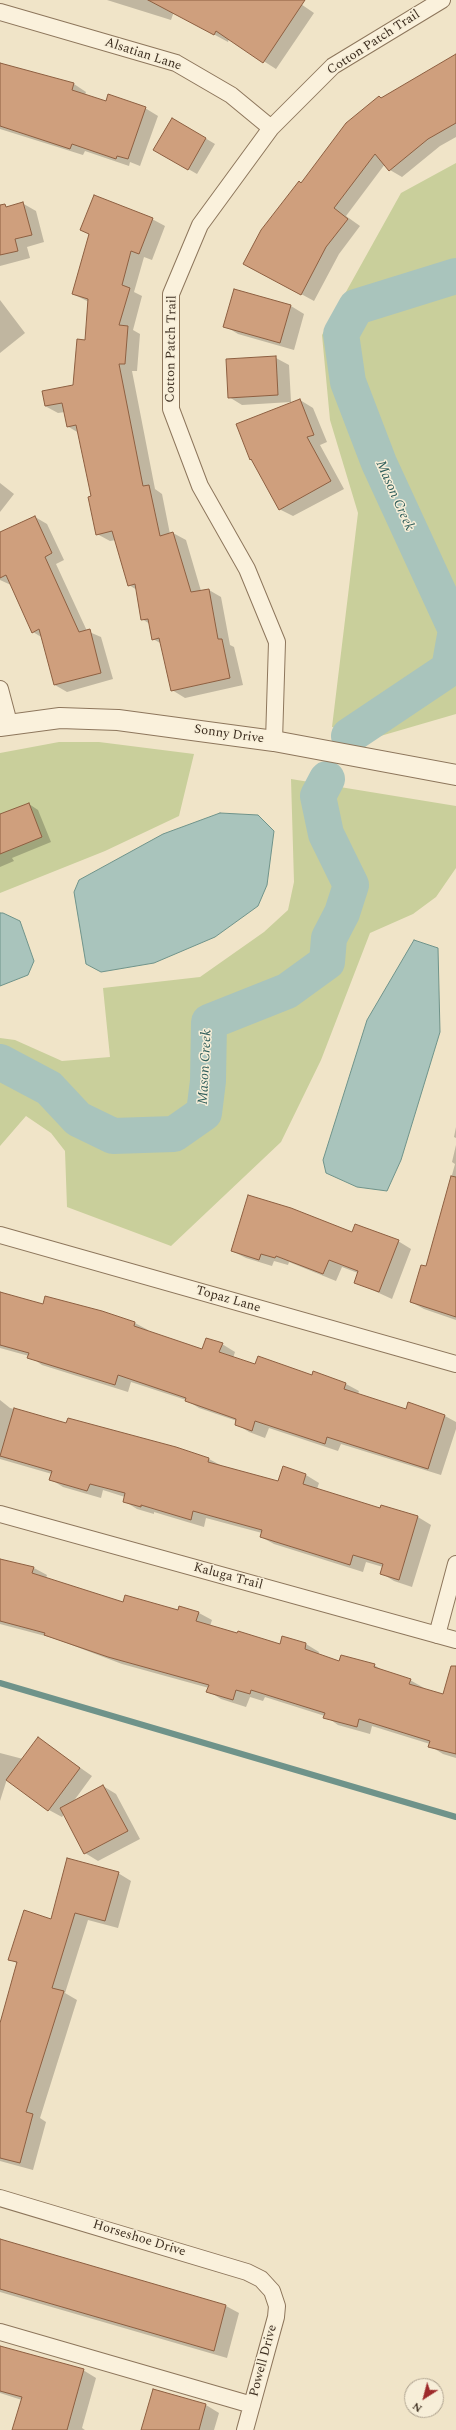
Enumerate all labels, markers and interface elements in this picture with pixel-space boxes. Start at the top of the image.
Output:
street label: Cotton Patch Trail [325,7,423,79]
street label: Alsatian Lane [103,35,183,75]
street label: Cotton Patch Trail [163,295,181,403]
water label: Mason Creek [371,458,417,534]
street label: Sonny Drive [193,722,265,748]
water label: Mason Creek [196,1029,216,1105]
street label: Topaz Lane [194,1283,262,1317]
street label: Kaluga Trail [192,1560,264,1594]
street label: Horseshoe Drive [91,2217,187,2261]
street label: Powell Drive [247,2323,281,2399]
north arrow [404,2378,444,2418]
text: N [409,2398,426,2417]

